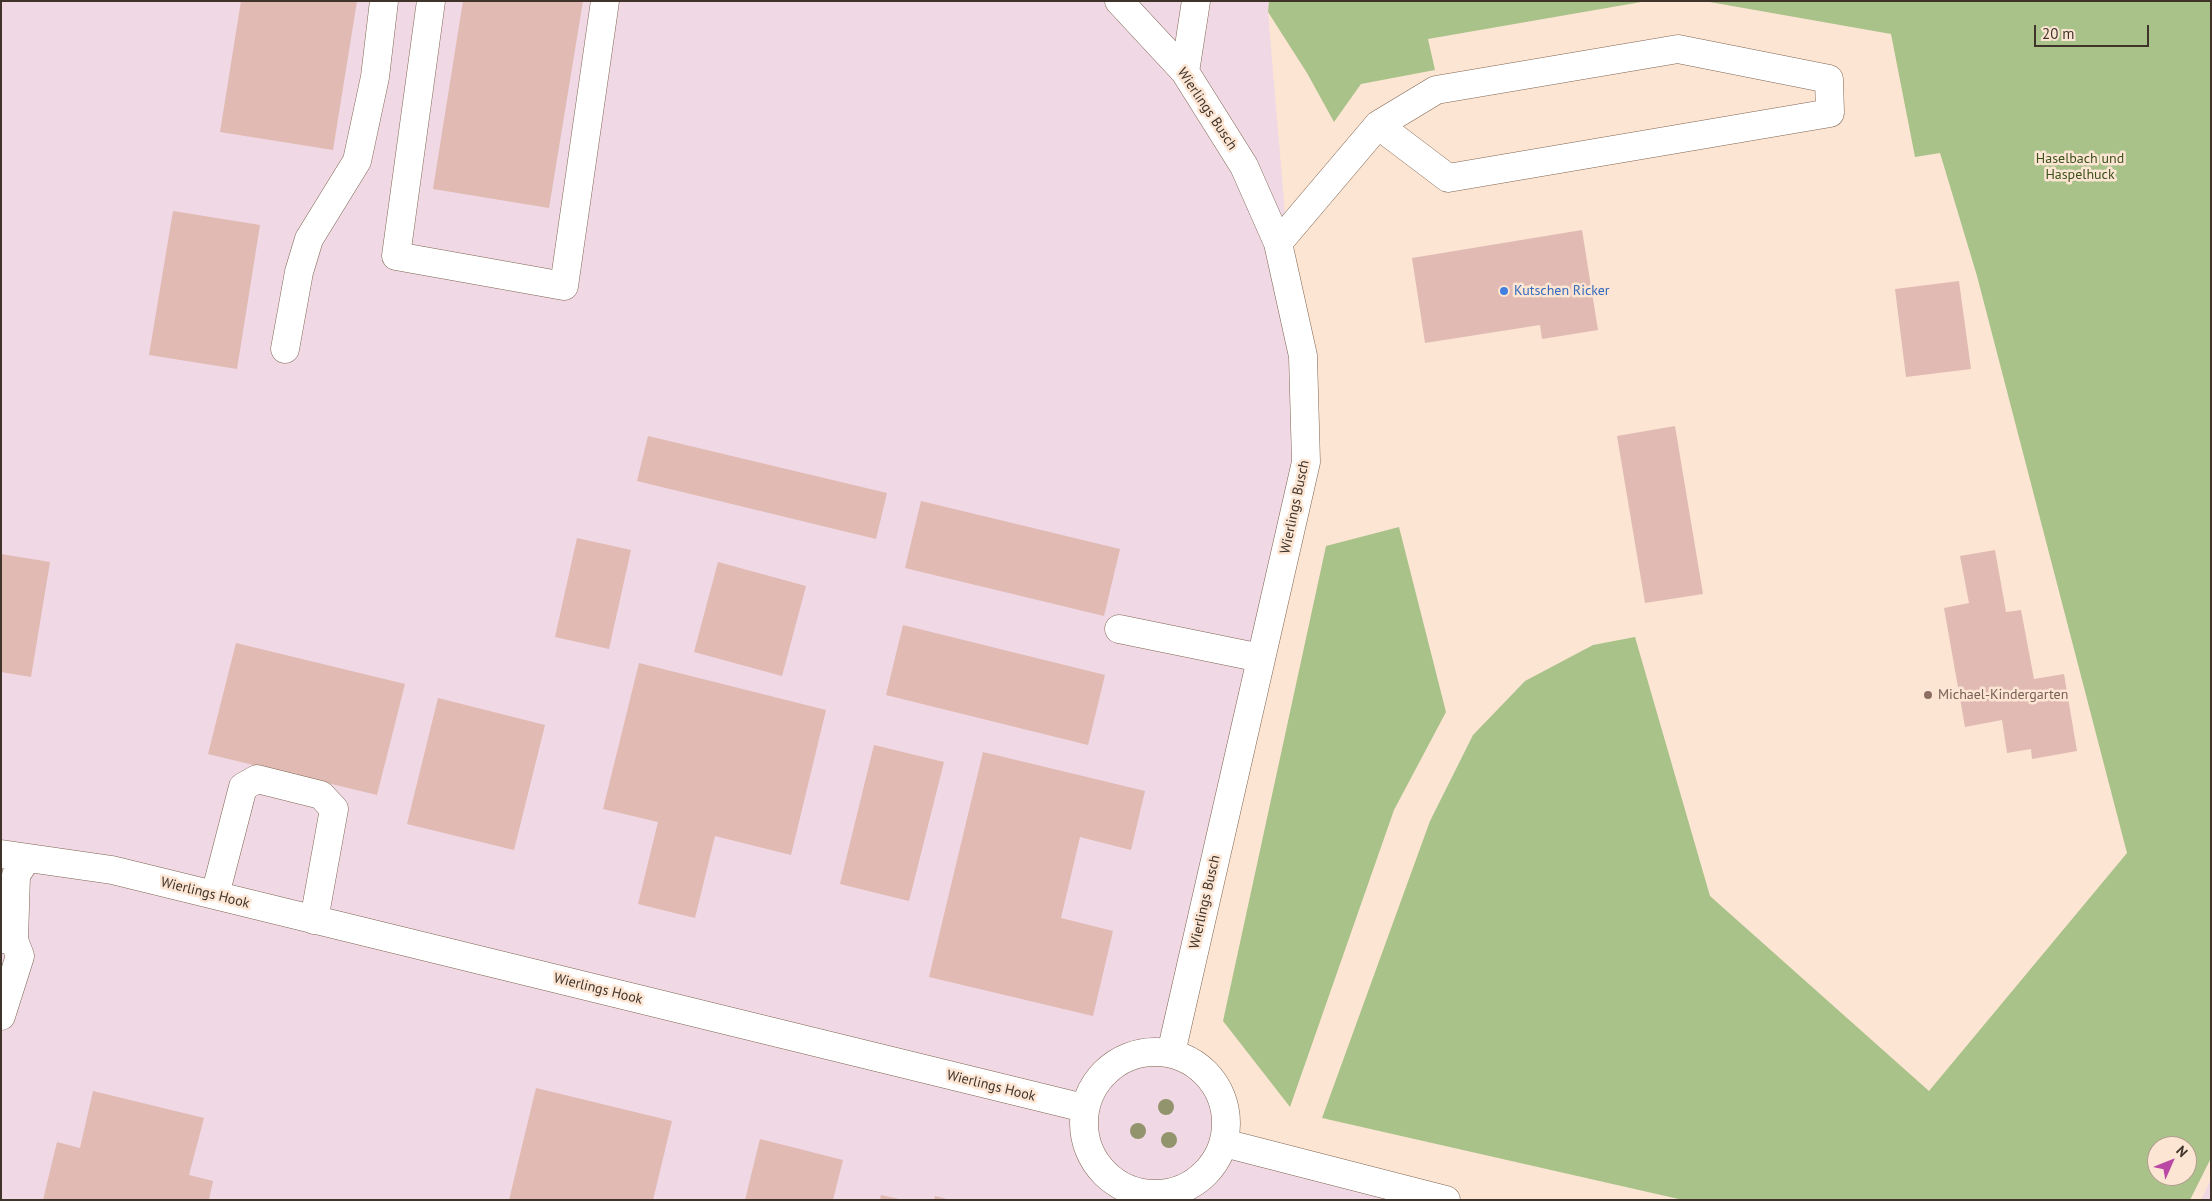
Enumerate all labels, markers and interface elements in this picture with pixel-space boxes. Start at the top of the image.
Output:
scale bar [2037,15,2152,47]
text: 20 m [2042,24,2075,43]
street label: Wierlings Busch [1173,65,1241,153]
park label: Haselbach und Haspelhuck [2036,151,2124,184]
place label: Kutschen Ricker [1514,283,1610,299]
marker: Kutschen Ricker [1498,285,1510,297]
street label: Wierlings Busch [1277,459,1313,555]
place label: Michael-Kindergarten [1938,687,2068,703]
marker: Michael-Kindergarten [1922,689,1934,701]
street label: Wierlings Busch [1186,854,1224,950]
street label: Wierlings Hook [159,874,251,912]
street label: Wierlings Hook [552,970,644,1008]
street label: Wierlings Hook [945,1067,1037,1105]
north arrow [2147,1136,2197,1186]
text: N [2172,1142,2192,1161]

